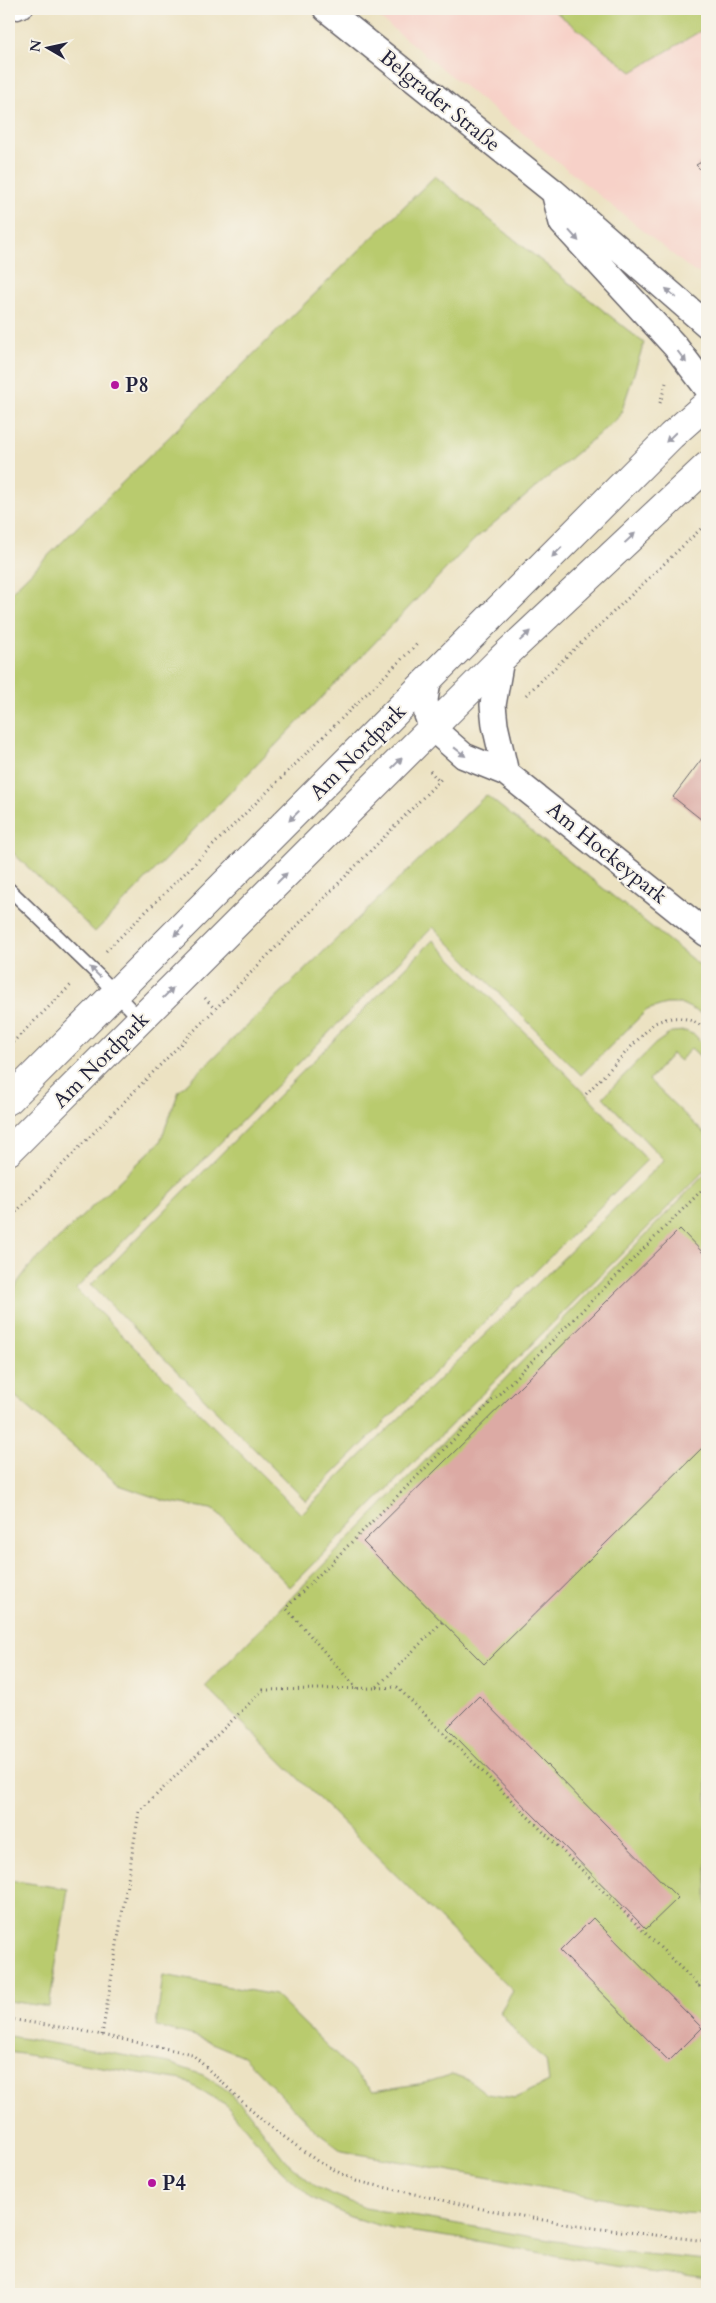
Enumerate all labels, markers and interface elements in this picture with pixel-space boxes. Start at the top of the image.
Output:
north arrow [22,22,72,72]
text: N [25,39,46,54]
street label: Belgrader Straße [374,43,506,159]
one-way arrow [568,229,580,241]
one-way arrow [665,287,677,299]
one-way arrow [677,350,688,363]
place label: P8 [125,371,149,400]
marker: P8 [109,379,121,391]
one-way arrow [665,431,677,443]
one-way arrow [623,532,635,544]
one-way arrow [551,546,563,558]
one-way arrow [518,630,530,642]
street label: Am Nordpark [303,697,413,807]
one-way arrow [453,747,467,757]
one-way arrow [391,757,403,769]
street label: Am Hockeypark [540,795,674,911]
one-way arrow [288,810,300,822]
one-way arrow [276,872,288,884]
one-way arrow [173,924,185,936]
one-way arrow [90,966,102,978]
one-way arrow [161,988,173,1000]
street label: Am Nordpark [46,1005,156,1115]
place label: P4 [162,2169,186,2198]
marker: P4 [146,2177,158,2189]

